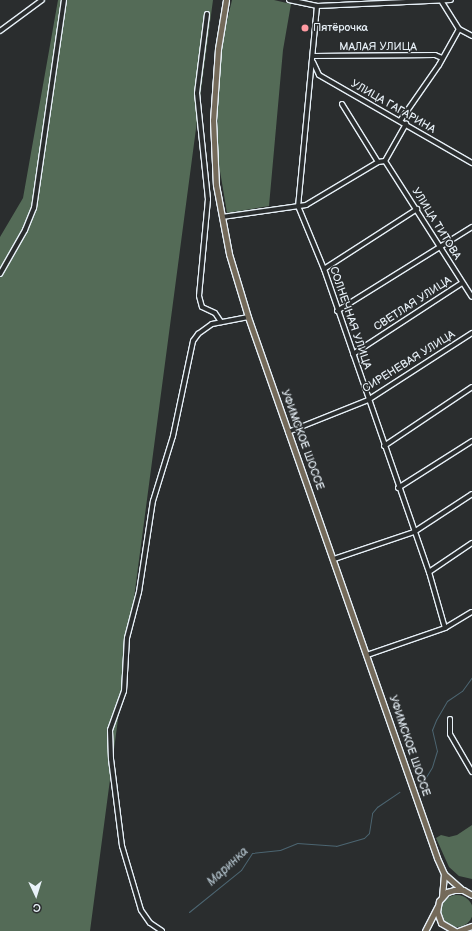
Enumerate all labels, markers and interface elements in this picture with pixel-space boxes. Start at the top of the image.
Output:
place label: Пятёрочка [313,21,368,35]
marker: Пятёрочка [300,23,310,33]
street label: МАЛАЯ УЛИЦА [339,40,417,54]
street label: УЛИЦА ГАГАРИНА [348,77,438,137]
street label: УЛИЦА ТИТОВА [409,186,463,262]
street label: СОЛНЕЧНАЯ УЛИЦА [326,265,374,371]
street label: СВЕТЛАЯ УЛИЦА [372,274,454,334]
street label: СИРЕНЕВАЯ УЛИЦА [360,328,458,396]
street label: УФИМСКОЕ ШОССЕ [278,388,326,492]
street label: УФИМСКОЕ ШОССЕ [386,694,432,798]
water label: Маринка [204,844,252,890]
north arrow [16,875,56,915]
text: С [33,901,41,914]

